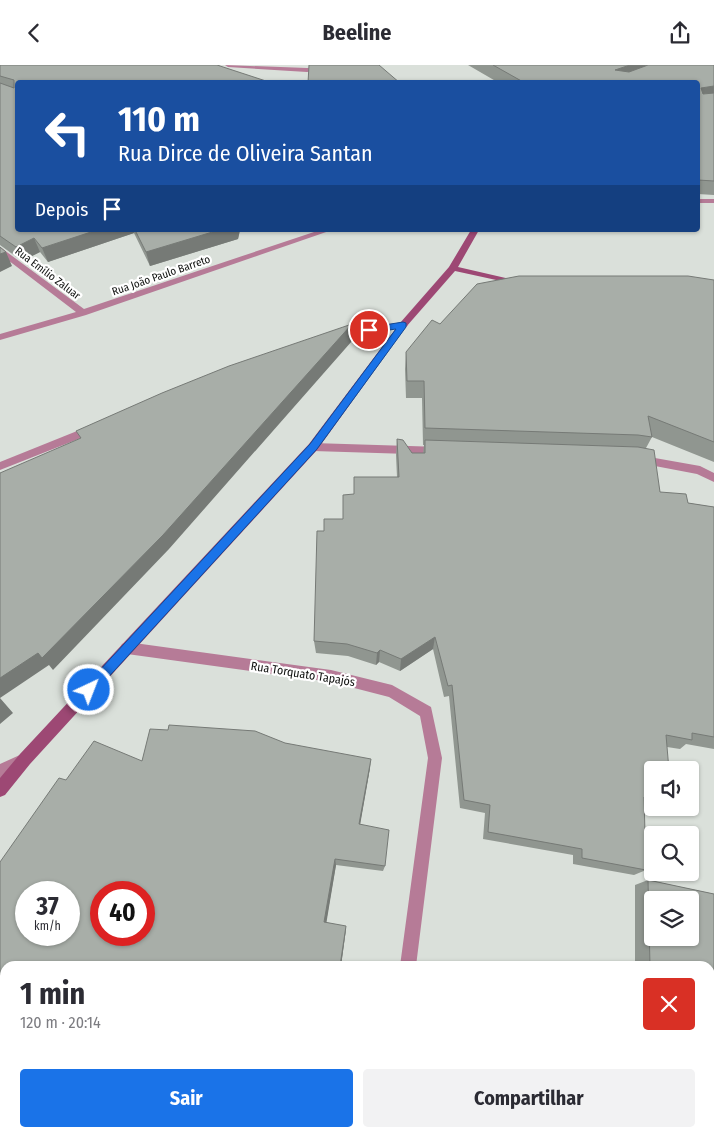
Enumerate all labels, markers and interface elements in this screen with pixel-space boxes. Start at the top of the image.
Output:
icon: back [20,19,48,47]
text: Beeline [323,19,392,46]
icon: share [666,19,694,47]
text: 110 m [118,98,200,140]
icon: left [35,100,100,165]
text: Rua Dirce de Oliveira Santan [118,140,373,167]
icon: arrive [98,195,126,223]
text: Depois [35,198,88,221]
street label: Rua Emílio Zaluar [13,245,83,302]
street label: Rua João Paulo Barreto [110,252,212,298]
pin [348,309,390,351]
icon: arrive [355,316,383,344]
street label: Rua Torquato Tapajós [250,659,356,689]
position arrow [62,663,114,715]
map controls [644,761,699,946]
button: sound [644,761,699,816]
button: search [644,826,699,881]
speed limit sign: 40 [90,881,155,946]
button: layers [644,891,699,946]
text: 37 [36,892,59,922]
text: km/h [34,919,61,933]
text: 1 min [20,976,85,1012]
button: close [643,978,695,1030]
text: 120 m · 20:14 [20,1013,101,1032]
button: Sair [20,1069,353,1127]
button: Compartilhar [363,1069,695,1127]

